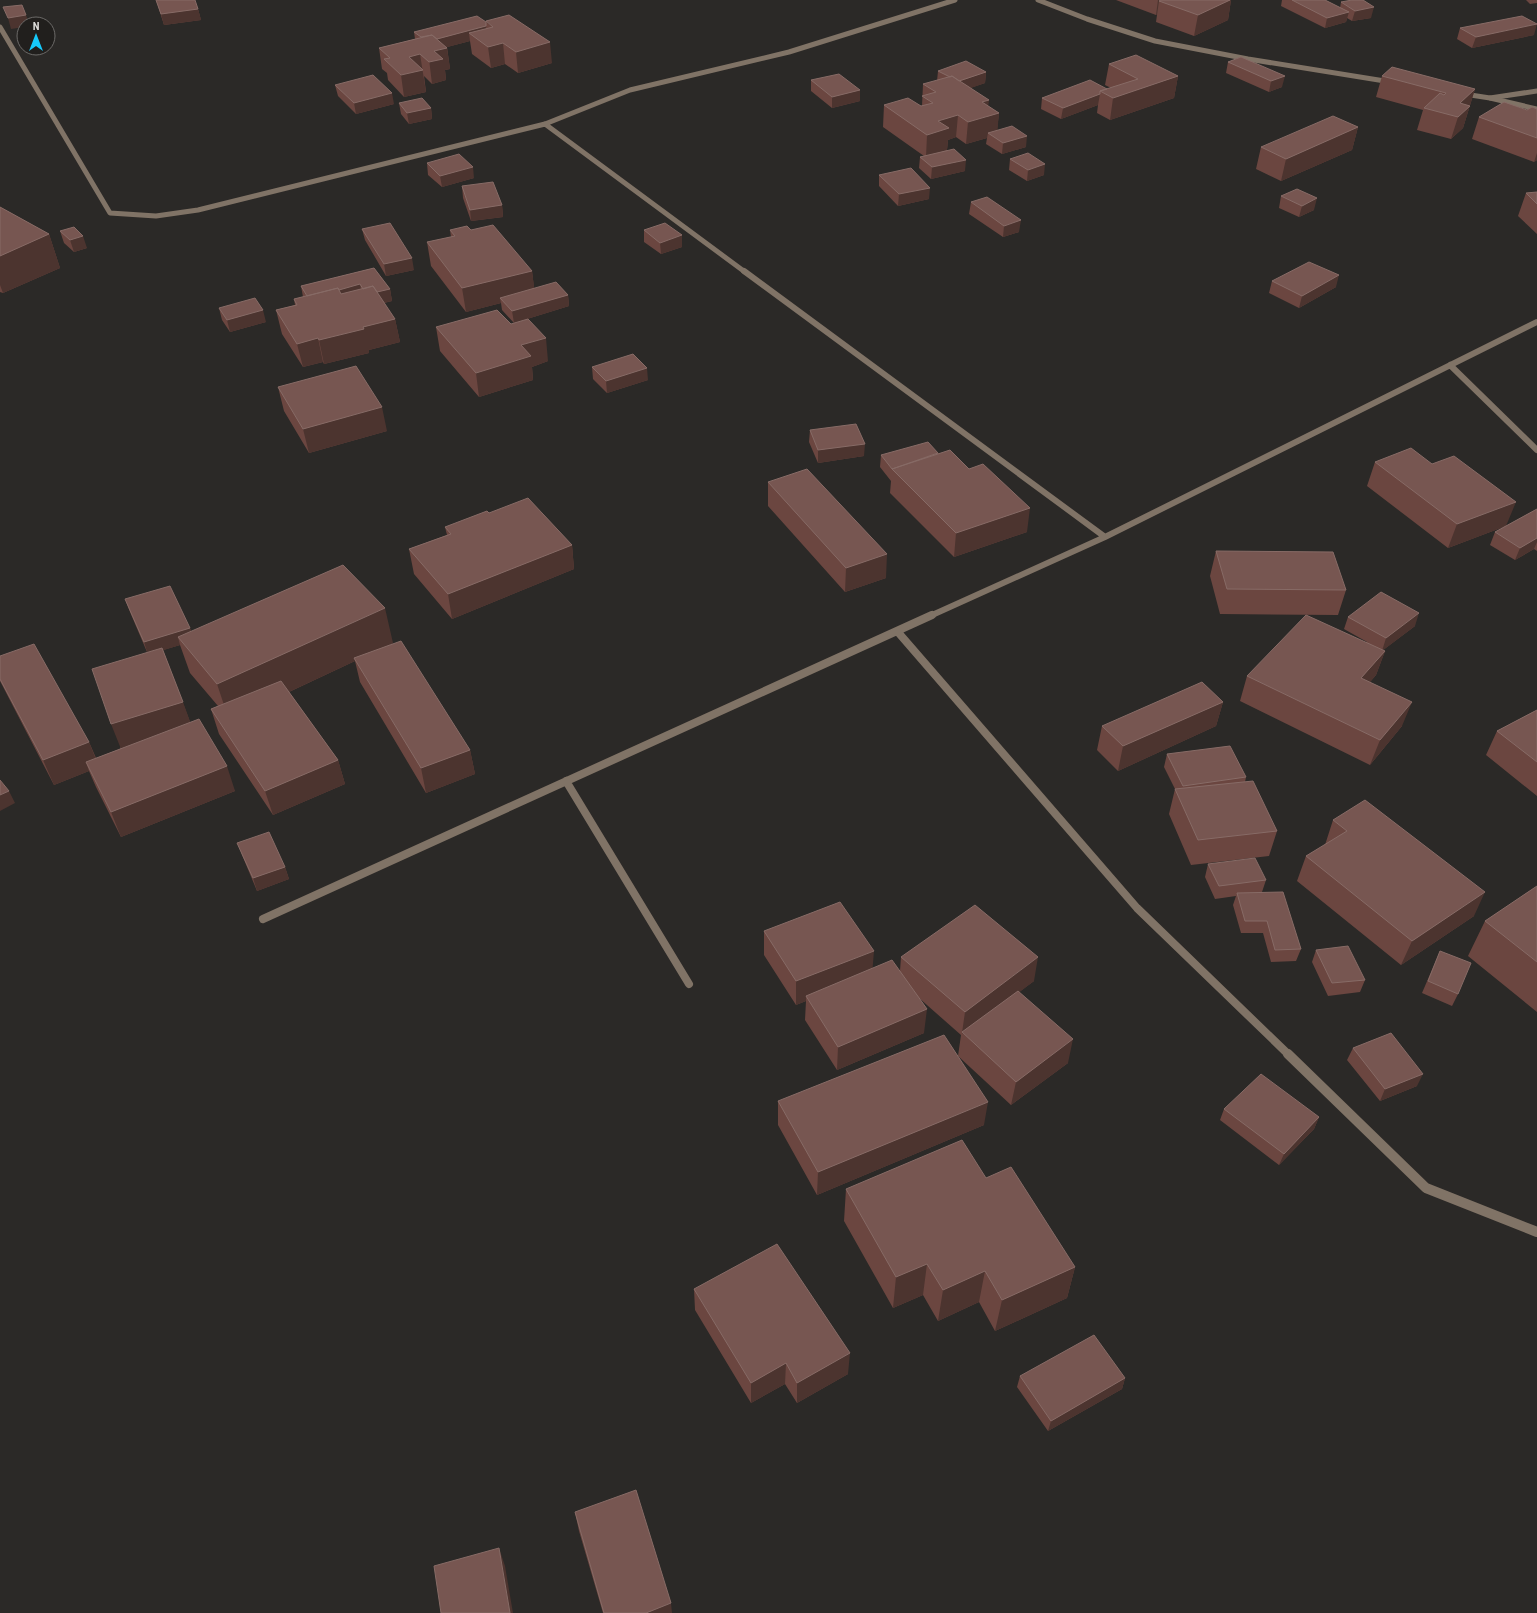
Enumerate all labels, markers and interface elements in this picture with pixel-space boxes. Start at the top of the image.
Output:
north arrow [16,16,56,56]
text: N [33,20,40,33]

